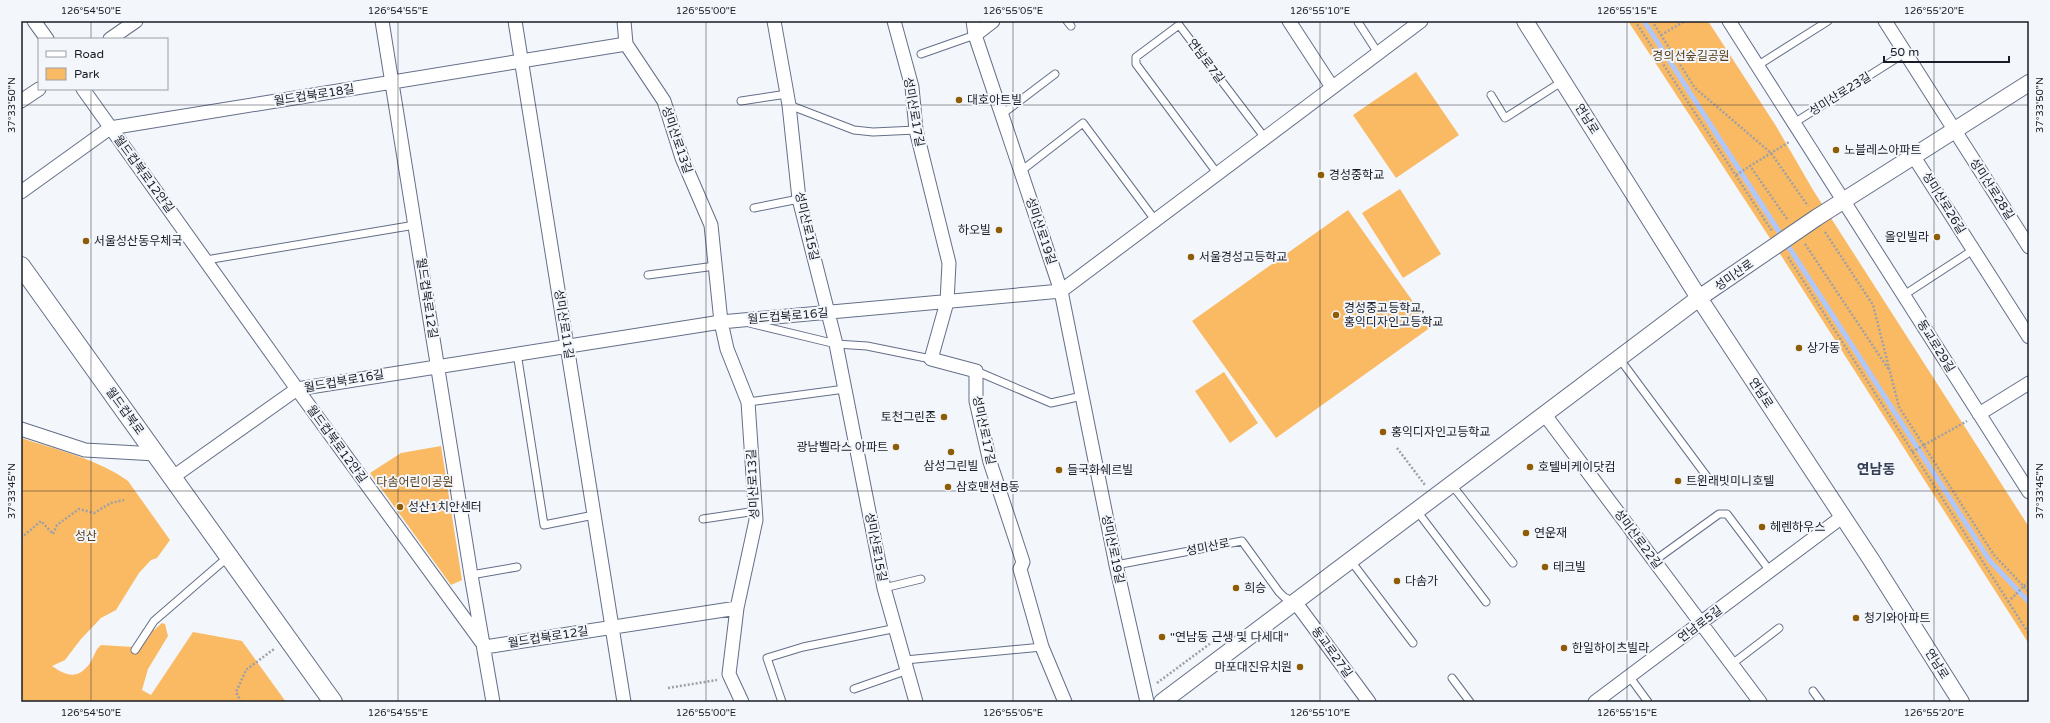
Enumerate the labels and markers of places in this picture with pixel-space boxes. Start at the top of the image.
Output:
place label: 대호아트빌 [967,93,1022,107]
marker: 대호아트빌 [954,95,964,105]
place label: 노블레스아파트 [1844,143,1921,157]
marker: 노블레스아파트 [1831,145,1841,155]
place label: 경성중학교 [1329,168,1384,182]
marker: 경성중학교 [1316,170,1326,180]
place label: 하오빌 [958,223,991,237]
marker: 하오빌 [994,225,1004,235]
place label: 올인빌라 [1885,230,1929,244]
marker: 올인빌라 [1932,232,1942,242]
place label: 서울성산동우체국 [94,234,182,248]
marker: 서울성산동우체국 [81,236,91,246]
place label: 서울경성고등학교 [1199,250,1287,264]
marker: 서울경성고등학교 [1186,252,1196,262]
place label: 경성중고등학교, 홍익디자인고등학교 [1344,301,1443,329]
marker: 경성중고등학교, 홍익디자인고등학교 [1331,310,1341,320]
place label: 상가동 [1807,341,1840,355]
marker: 상가동 [1794,343,1804,353]
place label: 토천그린존 [881,410,936,424]
marker: 토천그린존 [939,412,949,422]
place label: 홍익디자인고등학교 [1391,425,1490,439]
marker: 홍익디자인고등학교 [1378,427,1388,437]
place label: 광남벨라스 아파트 [797,440,888,454]
marker: 광남벨라스 아파트 [891,442,901,452]
marker: 삼성그린빌 [946,447,956,457]
place label: 삼성그린빌 [923,459,979,473]
place label: 호텔비케이닷컴 [1538,460,1615,474]
marker: 호텔비케이닷컴 [1525,462,1535,472]
place label: 들국화쉐르빌 [1067,463,1133,477]
marker: 들국화쉐르빌 [1054,465,1064,475]
place label: 트윈래빗미니호텔 [1686,474,1774,488]
marker: 트윈래빗미니호텔 [1673,476,1683,486]
place label: 삼호맨션B동 [956,480,1020,494]
marker: 삼호맨션B동 [943,482,953,492]
place label: 성산1치안센터 [408,500,482,514]
marker: 성산1치안센터 [395,502,405,512]
place label: 헤렌하우스 [1770,520,1825,534]
marker: 헤렌하우스 [1757,522,1767,532]
place label: 연운재 [1534,526,1567,540]
marker: 연운재 [1521,528,1531,538]
place label: 테크빌 [1553,560,1586,574]
marker: 테크빌 [1540,562,1550,572]
place label: 다솜가 [1405,574,1438,588]
marker: 다솜가 [1392,576,1402,586]
place label: 희승 [1244,581,1266,595]
marker: 희승 [1231,583,1241,593]
place label: 청기와아파트 [1864,611,1930,625]
marker: 청기와아파트 [1851,613,1861,623]
place label: "연남동 근생 및 다세대" [1170,630,1289,644]
marker: "연남동 근생 및 다세대" [1157,632,1167,642]
place label: 한일하이츠빌라 [1572,641,1649,655]
marker: 한일하이츠빌라 [1559,643,1569,653]
place label: 마포대진유치원 [1215,660,1292,674]
marker: 마포대진유치원 [1295,662,1305,672]

